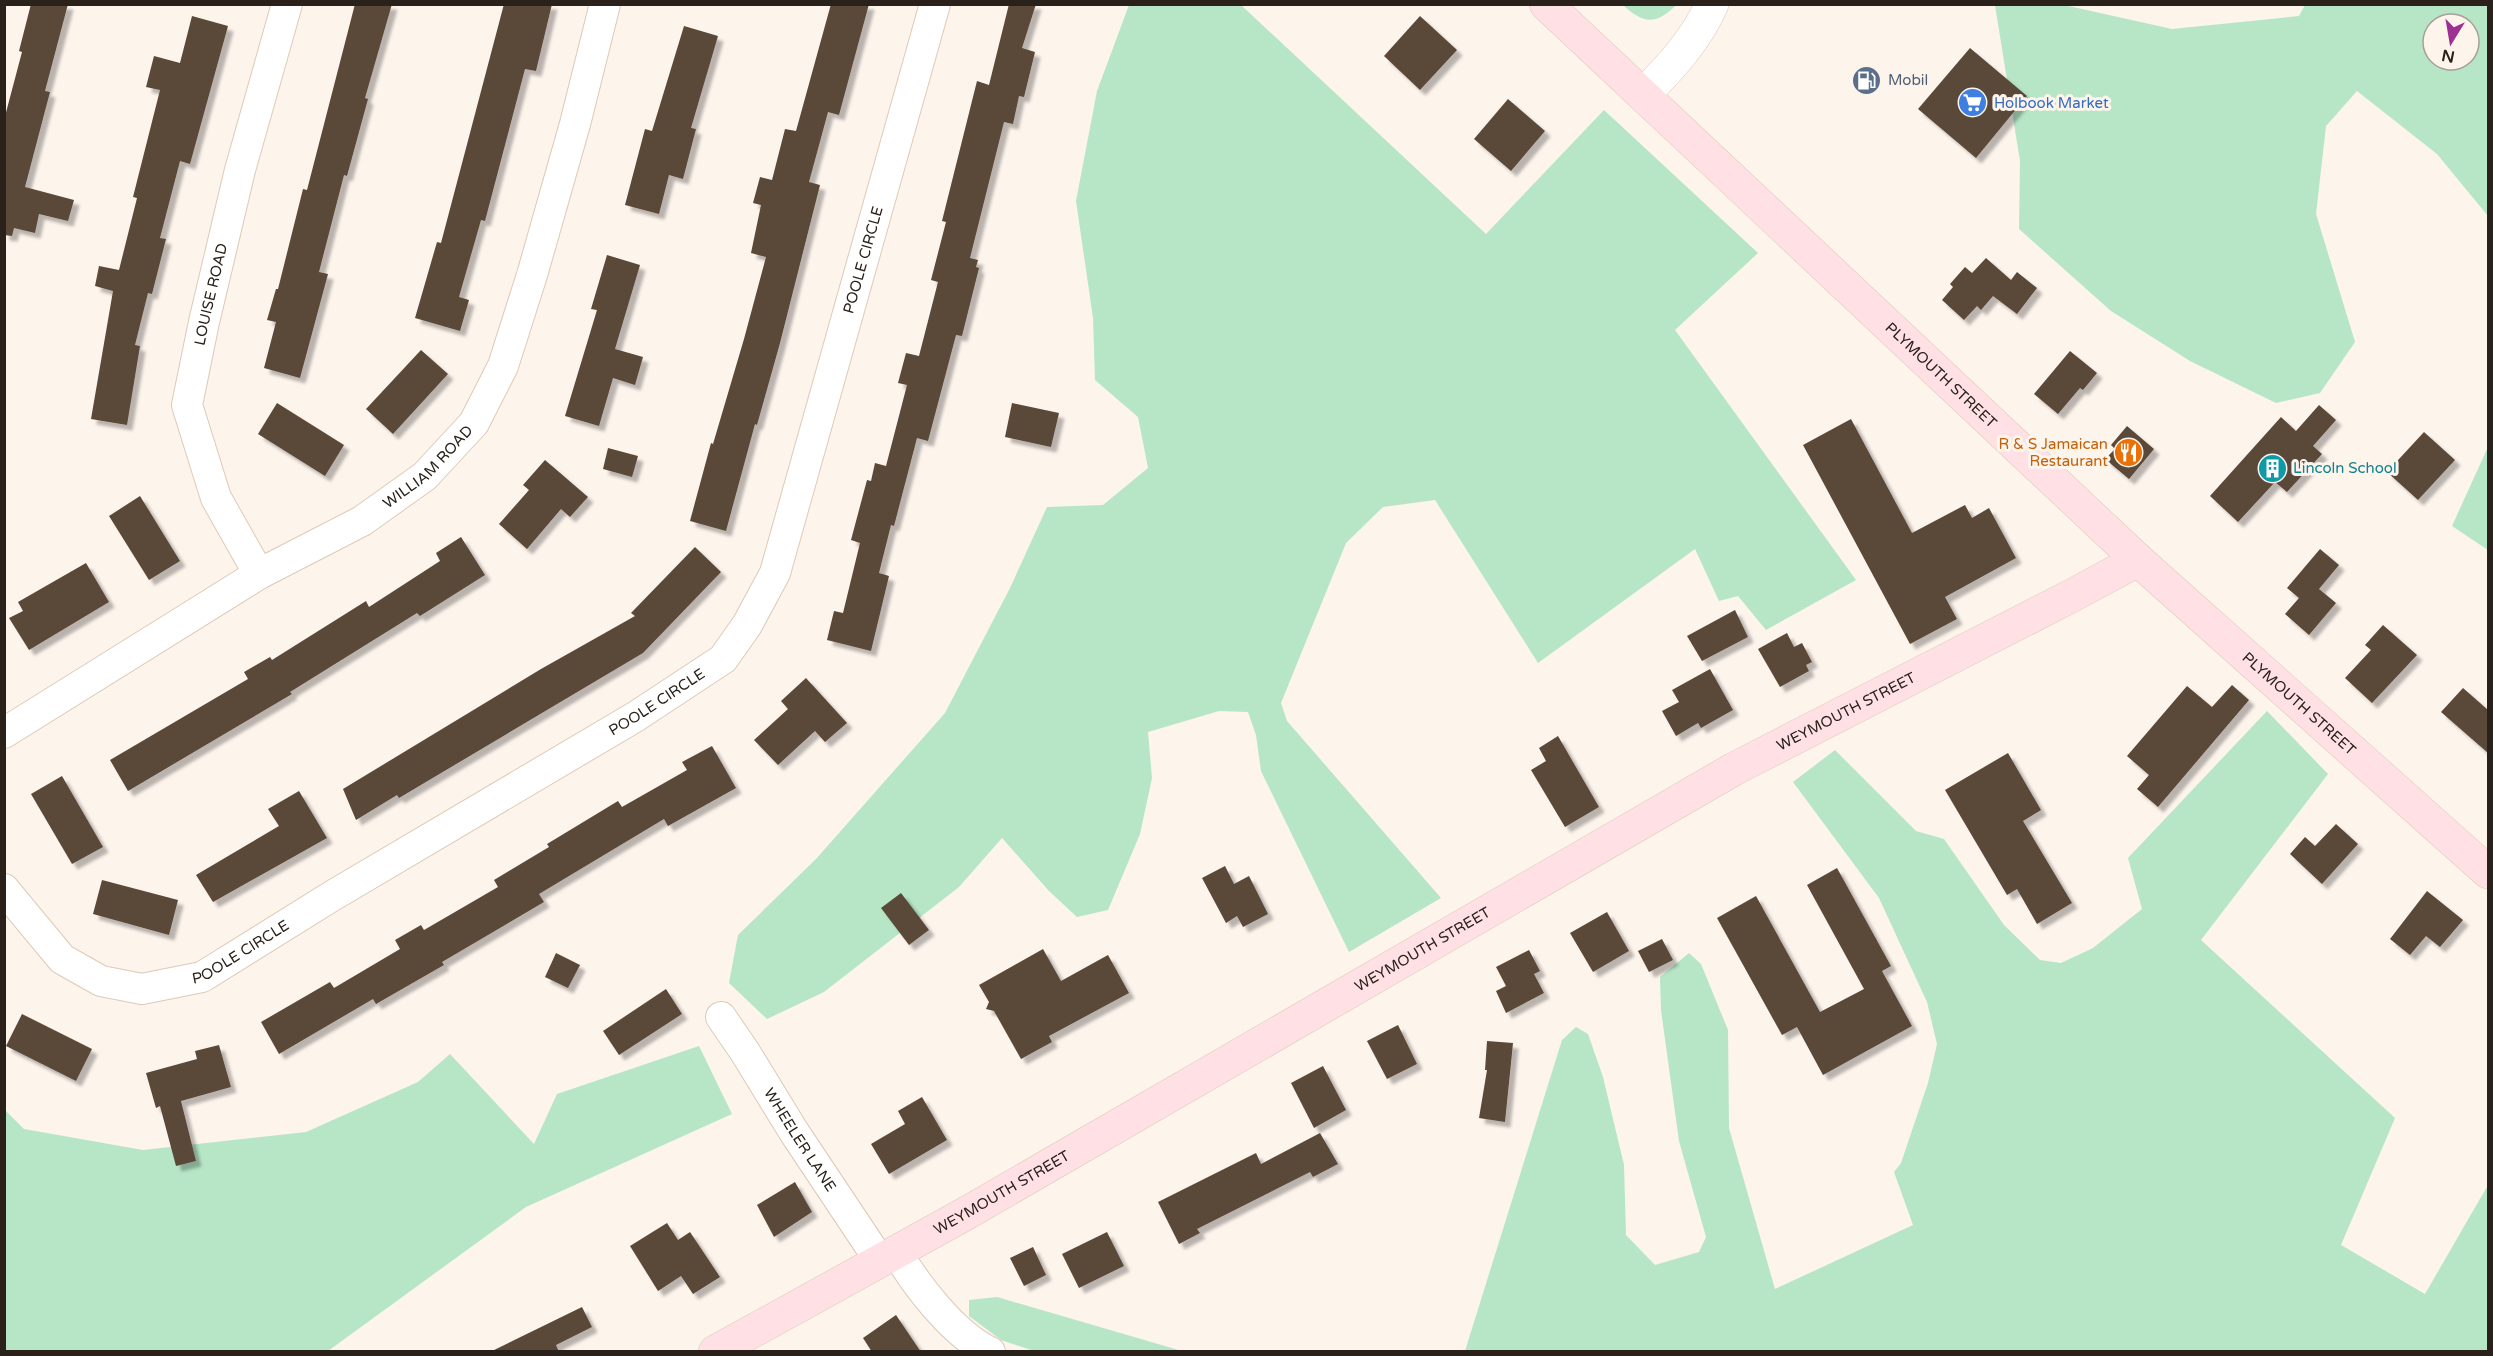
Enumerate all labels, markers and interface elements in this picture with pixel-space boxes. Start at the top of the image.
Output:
north arrow [2421,12,2481,72]
text: N [2440,45,2457,67]
fuel station icon: Mobil [1851,64,1883,96]
place label: Mobil [1888,71,1928,89]
supermarket icon: Holbook Market [1957,87,1989,119]
place label: Holbook Market [1994,94,2109,112]
street label: POOLE CIRCLE [839,204,887,316]
street label: LOUISE ROAD [190,241,231,347]
street label: PLYMOUTH STREET [1882,318,2001,432]
street label: WILLIAM ROAD [379,421,476,512]
place label: R & S Jamaican Restaurant [1998,435,2108,470]
restaurant icon: R & S Jamaican Restaurant [2113,437,2145,469]
building icon: Lincoln School [2256,452,2288,484]
place label: Lincoln School [2293,459,2397,477]
street label: PLYMOUTH STREET [2239,648,2360,759]
street label: POOLE CIRCLE [605,665,708,740]
street label: WEYMOUTH STREET [1774,668,1918,755]
street label: WEYMOUTH STREET [1351,903,1493,996]
street label: POOLE CIRCLE [190,916,292,988]
street label: WHEELER LANE [760,1085,840,1195]
street label: WEYMOUTH STREET [931,1146,1073,1238]

